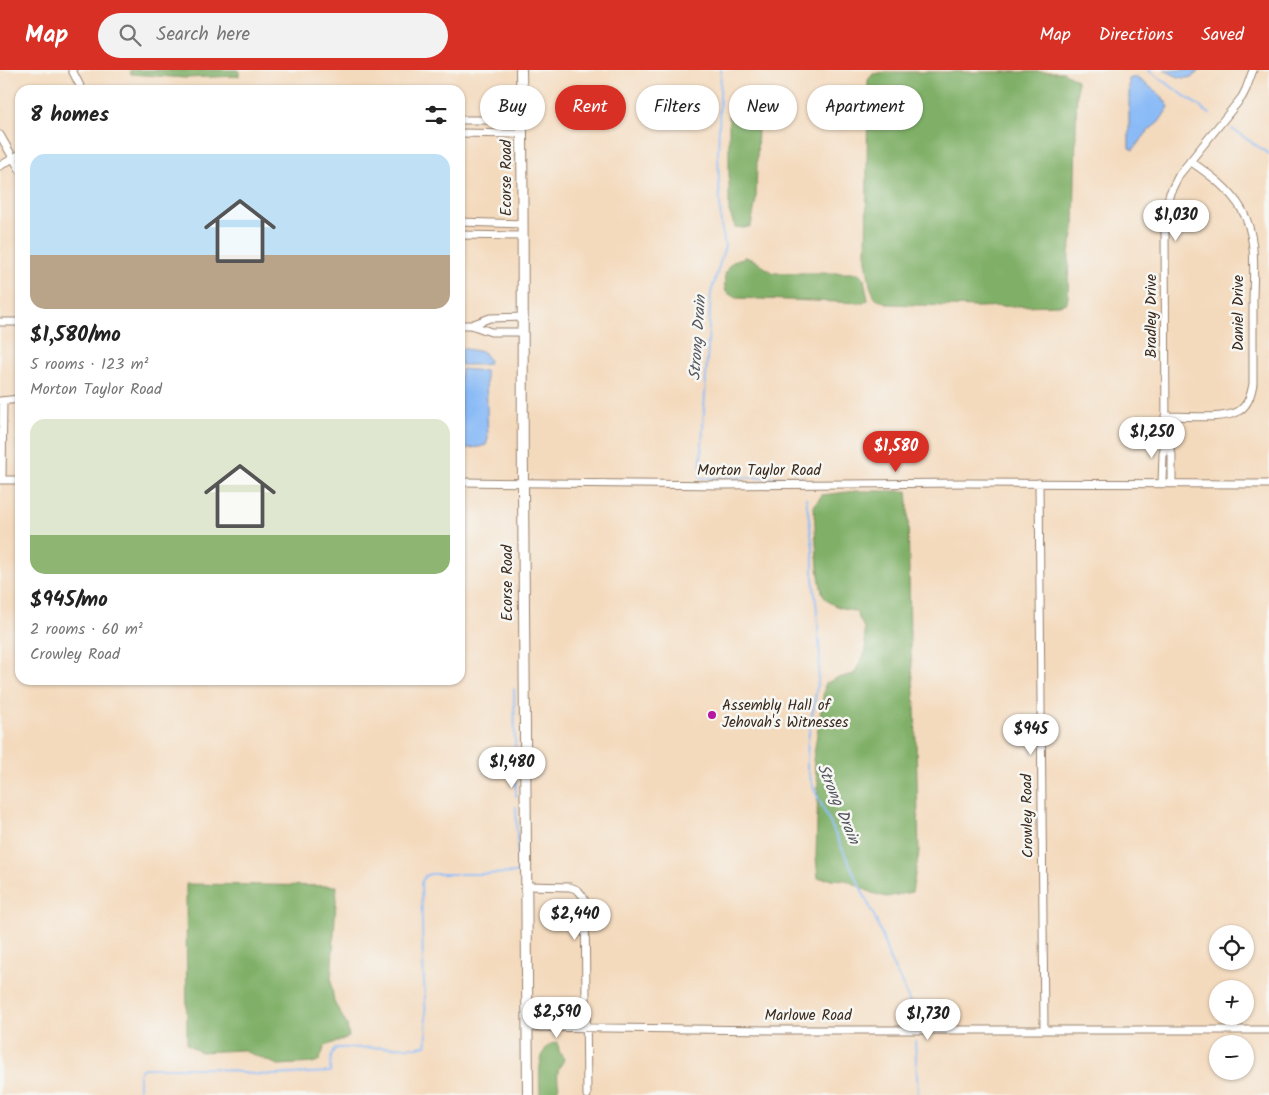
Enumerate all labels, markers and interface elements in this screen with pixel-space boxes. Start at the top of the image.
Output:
search box [98,13,448,58]
text: Map [25,16,68,55]
text: Search here [156,20,250,50]
icon: search [116,21,144,49]
text: Map [1039,21,1071,50]
text: Directions [1099,21,1173,50]
text: Saved [1201,21,1244,50]
chip: Buy [480,85,545,130]
chip: Rent [555,85,626,130]
chip: Filters [636,85,719,130]
chip: New [729,85,797,130]
chip: Apartment [807,85,923,130]
text: 8 homes [30,99,109,132]
icon: filters [422,101,450,129]
street label: Ecorse Road [495,139,519,216]
icon: home [195,186,285,276]
pin: $1,030 [1135,200,1217,242]
text: $1,030 [1154,203,1198,228]
street label: Bradley Drive [1140,274,1164,358]
street label: Daniel Drive [1227,275,1251,351]
water label: Strong Drain [683,293,714,381]
text: $1,580/mo [30,319,121,352]
text: 5 rooms · 123 m² [30,352,149,377]
text: Morton Taylor Road [30,377,162,402]
pin: $1,250 [1111,416,1193,459]
text: $1,250 [1130,420,1174,445]
pin: $1,580 [855,430,937,473]
text: $1,580 [874,434,918,459]
icon: home [195,451,285,541]
street label: Morton Taylor Road [697,459,821,483]
street label: Ecorse Road [496,544,520,621]
text: $945/mo [30,584,108,617]
text: 2 rooms · 60 m² [30,617,143,642]
text: Crowley Road [30,642,120,667]
place label: Assembly Hall of Jehovah's Witnesses [722,694,849,735]
marker: Assembly Hall of Jehovah's Witnesses [706,709,718,721]
pin: $945 [1001,714,1061,756]
text: $945 [1014,717,1048,742]
pin: $1,480 [471,746,553,789]
text: $1,480 [490,750,534,775]
water label: Strong Drain [810,760,867,849]
street label: Crowley Road [1015,773,1041,858]
pin: $2,440 [534,898,616,941]
text: $2,440 [551,902,599,927]
map controls [1209,925,1254,1080]
button: locate [1209,925,1254,970]
button: + [1209,980,1254,1025]
pin: $2,590 [516,996,598,1039]
pin: $1,730 [887,998,969,1041]
text: $2,590 [533,1000,581,1025]
text: $1,730 [906,1002,950,1027]
street label: Marlowe Road [764,1004,852,1028]
button: − [1209,1035,1254,1080]

